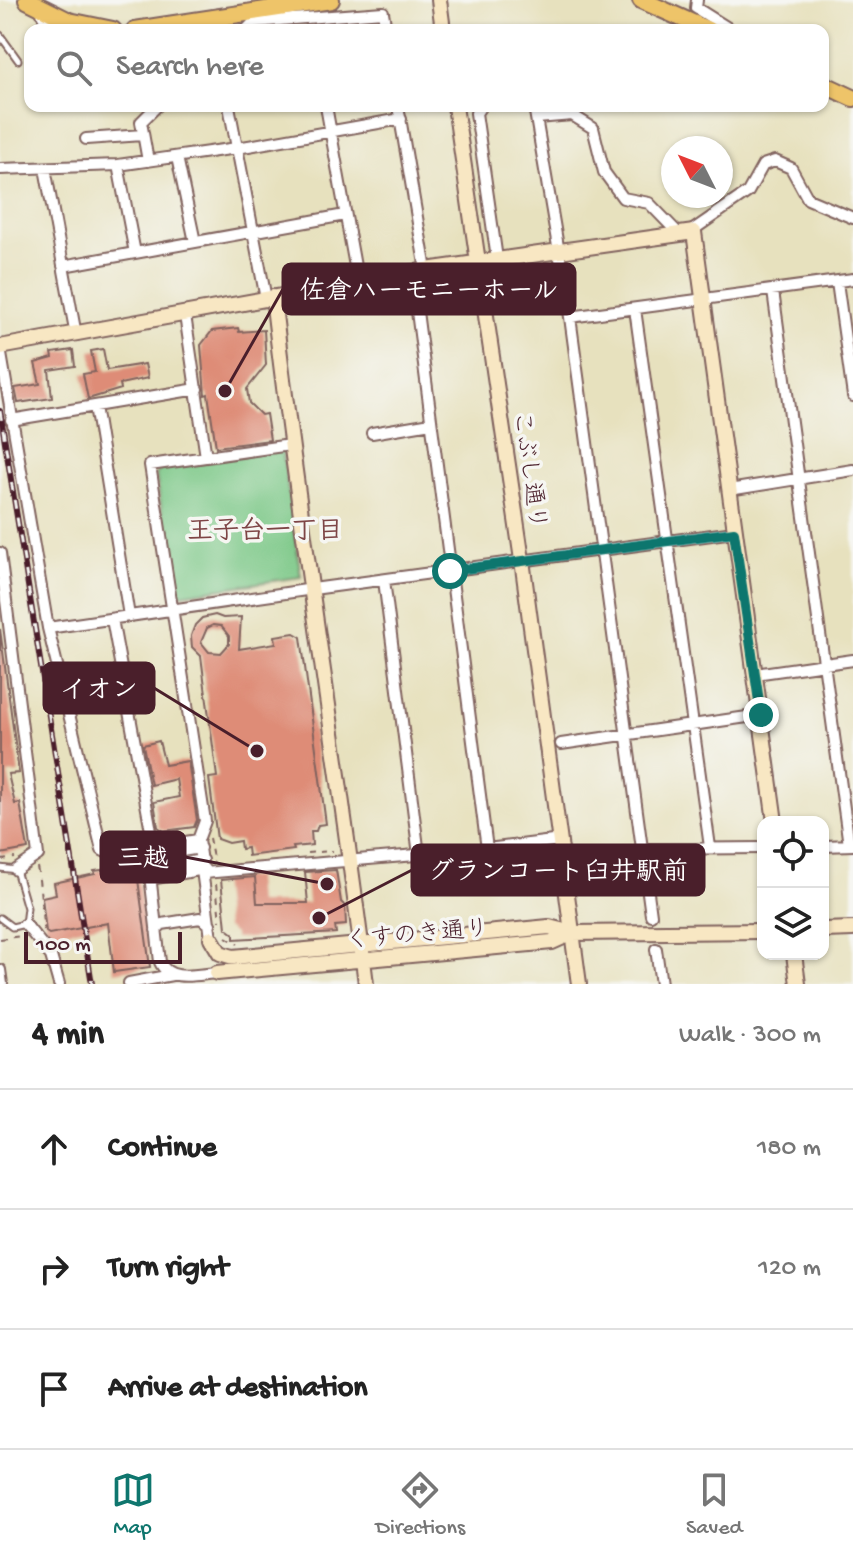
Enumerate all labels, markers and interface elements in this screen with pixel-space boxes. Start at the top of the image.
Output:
search box [24,24,829,112]
icon: search [52,46,96,90]
text: Search here [116,51,264,86]
north arrow [661,136,733,208]
callout: 佐倉ハーモニーホール [283,264,575,314]
text: 佐倉ハーモニーホール [300,276,558,309]
street label: こぶし通り [505,409,550,532]
district label: 王子台一丁目 [187,516,343,549]
route start [432,553,468,589]
callout: イオン [44,663,154,713]
text: イオン [60,677,138,708]
route end [743,697,779,733]
map controls [757,816,829,960]
button: locate [757,816,829,888]
callout: 三越 [101,832,185,882]
text: 三越 [117,845,169,877]
callout: グランコート臼井駅前 [412,845,704,895]
text: グランコート臼井駅前 [428,857,688,890]
button: layers [757,888,829,960]
street label: くすのき通り [344,916,490,957]
scale bar [24,928,182,964]
text: 100 m [36,933,91,959]
text: 4 min [32,1016,104,1056]
text: Walk · 300 m [679,1021,821,1052]
icon: ahead [32,1127,76,1171]
text: Continue [108,1132,217,1167]
text: 180 m [757,1134,821,1165]
icon: right [32,1247,76,1291]
text: Turn right [108,1252,228,1287]
text: 120 m [758,1254,821,1285]
icon: arrive [32,1367,76,1411]
text: Arrive at destination [108,1372,368,1407]
tab: Map [111,1468,155,1542]
tab: Directions [376,1468,465,1542]
tab: Saved [686,1468,742,1542]

